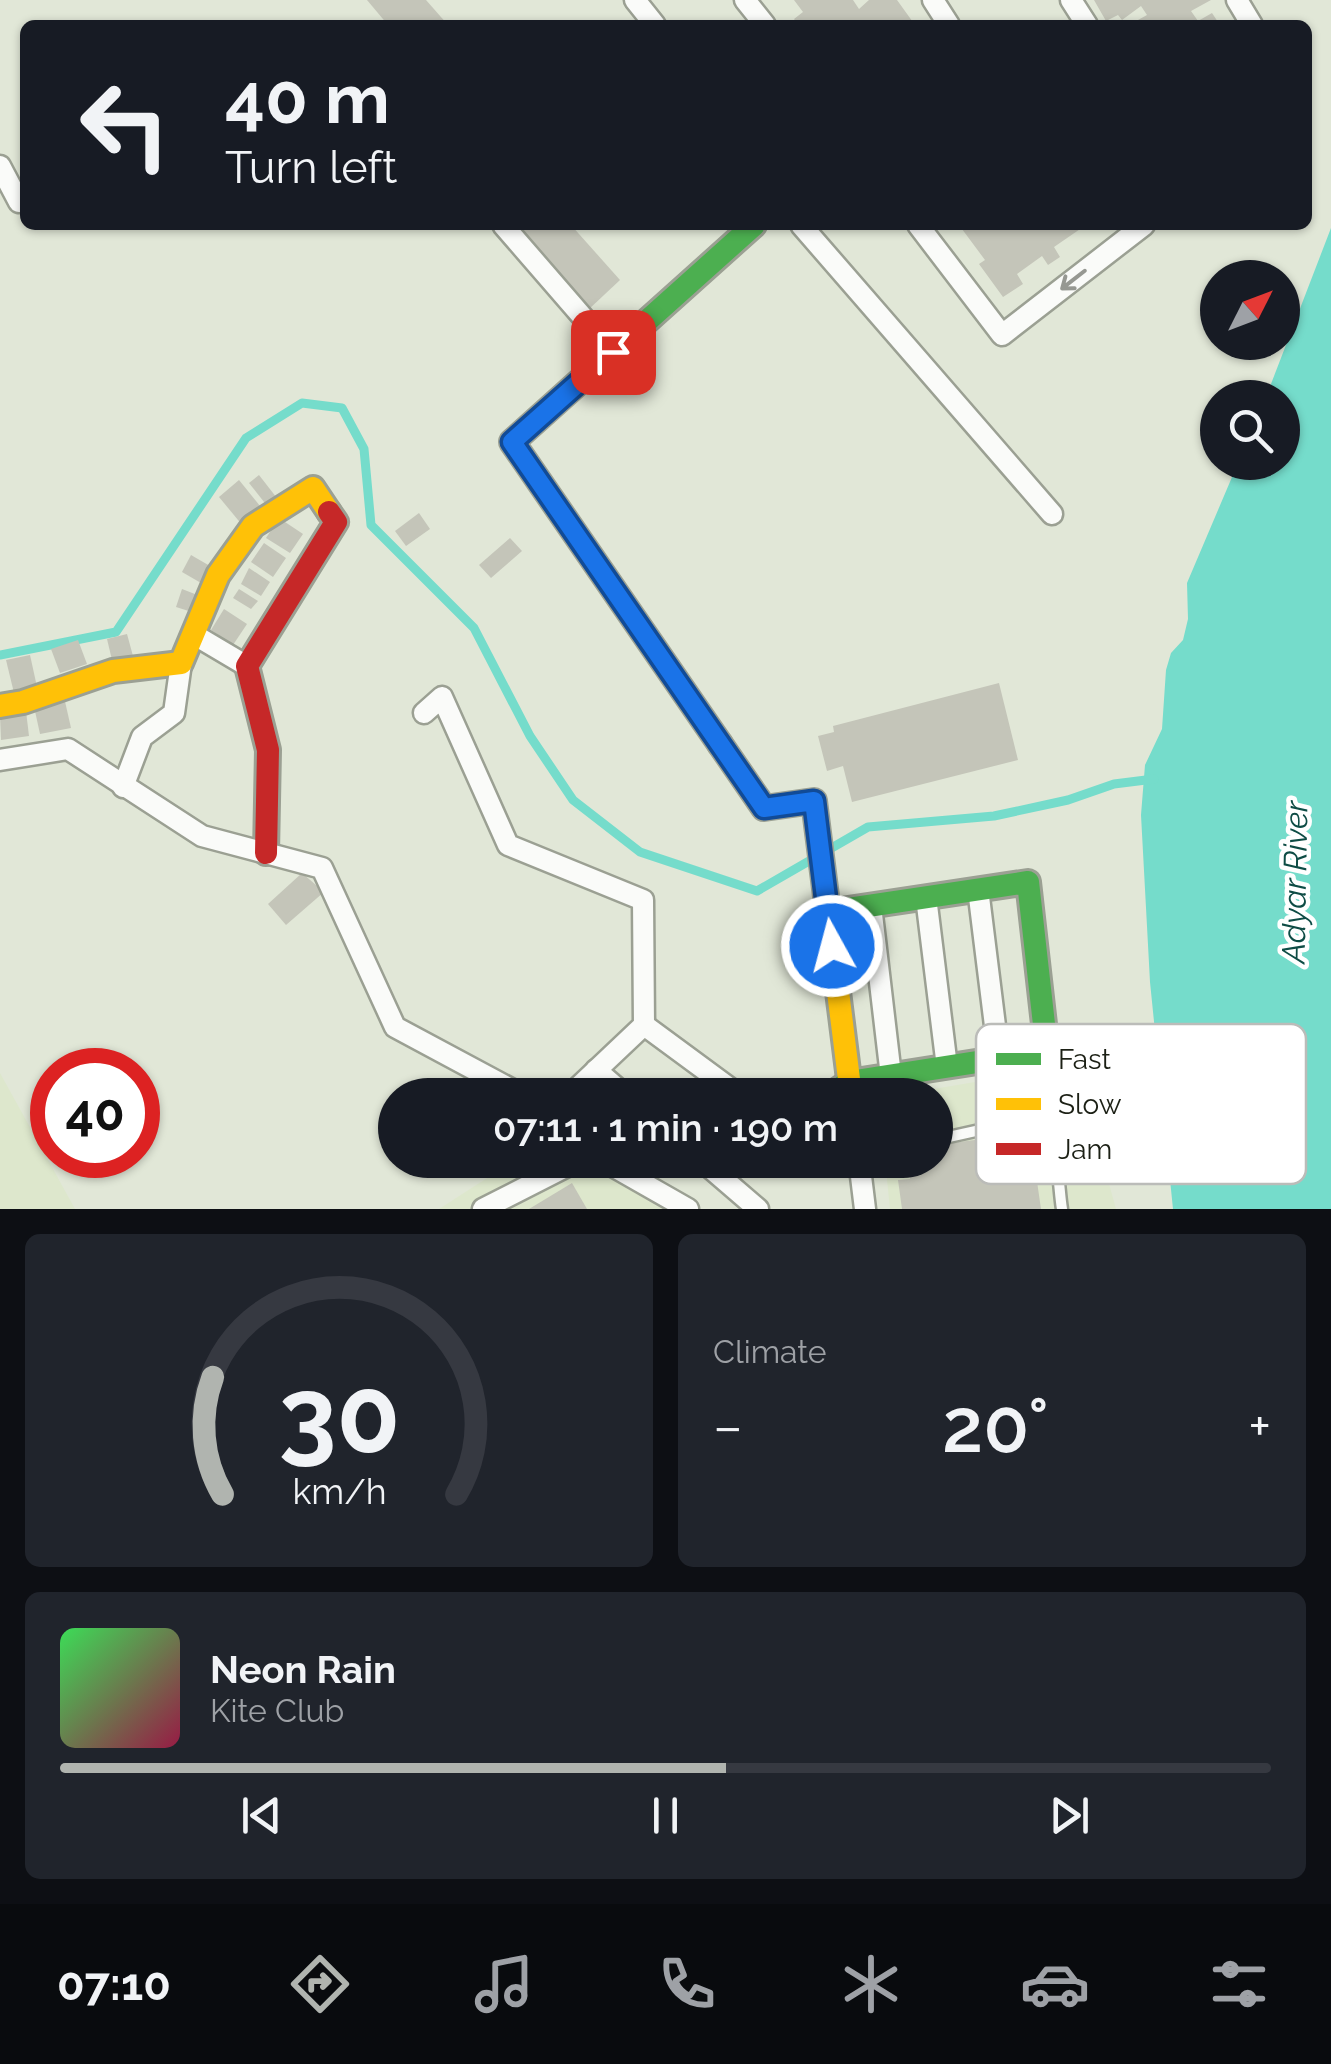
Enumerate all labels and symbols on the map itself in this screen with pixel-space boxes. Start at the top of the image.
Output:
north arrow [1200,260,1300,360]
one-way arrow [1060,269,1087,290]
pin [571,310,656,395]
water label: Adyar River [1275,799,1314,966]
position arrow [780,894,884,998]
legend [976,1024,1306,1184]
text: Fast [1058,1043,1111,1076]
speed limit sign: 40 [30,1048,160,1178]
text: Slow [1058,1088,1122,1121]
text: Jam [1058,1133,1112,1166]

